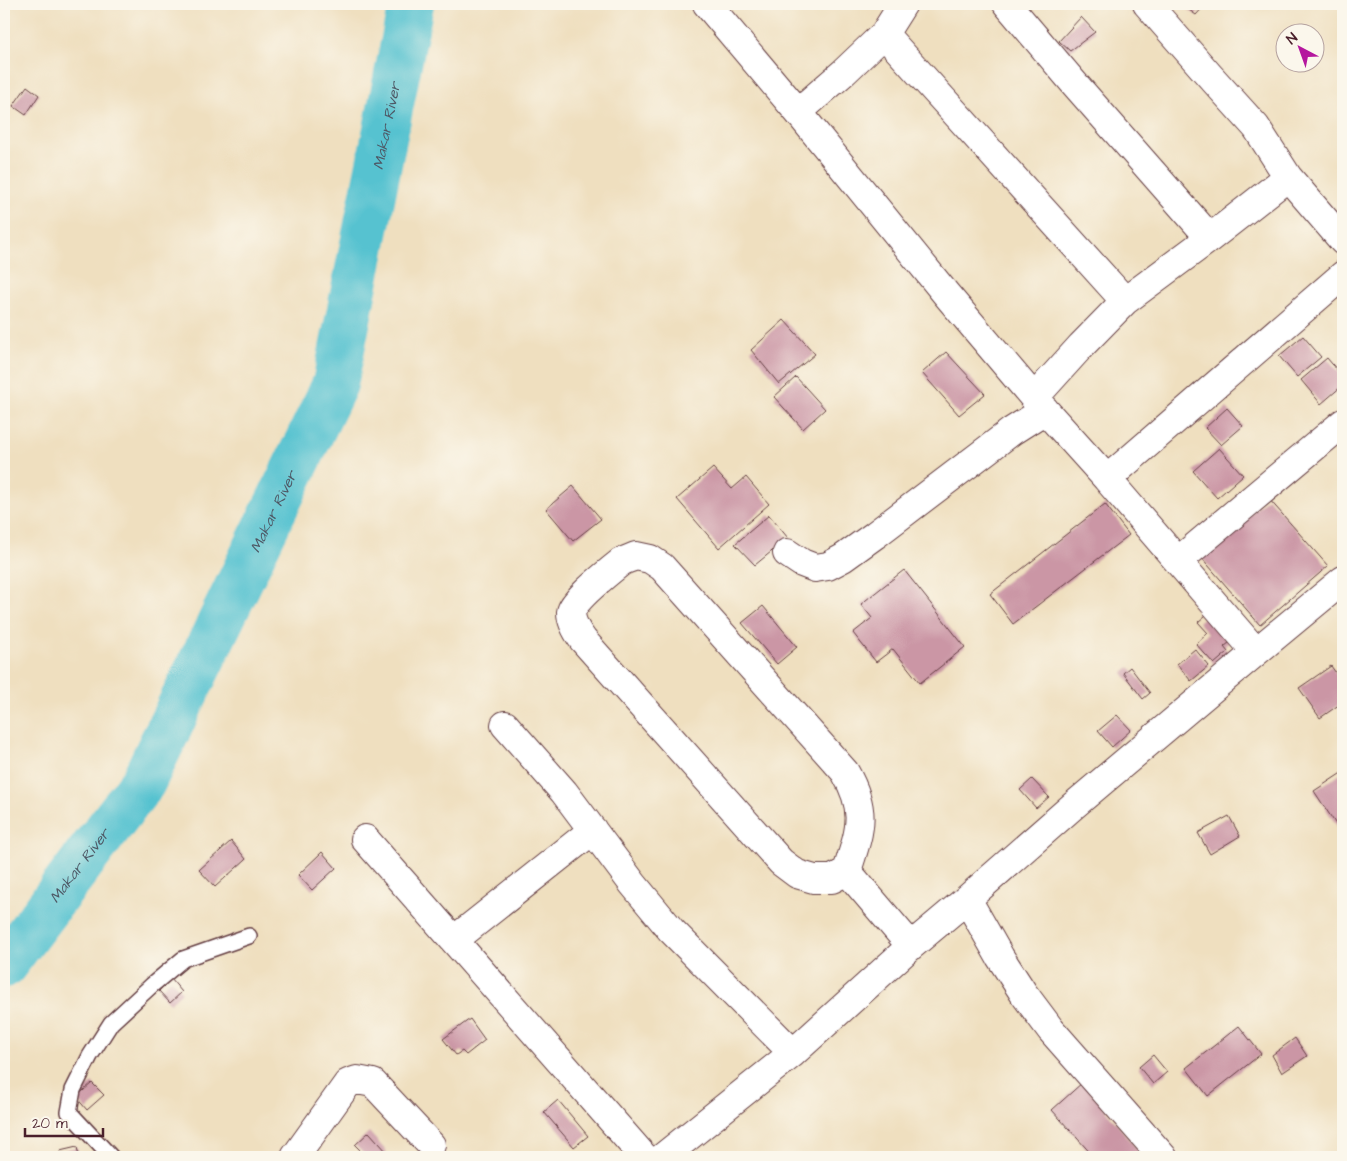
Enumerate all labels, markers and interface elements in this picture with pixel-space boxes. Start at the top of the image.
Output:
north arrow [1274,22,1324,72]
text: N [1282,28,1302,49]
water label: Makar River [368,79,406,171]
water label: Makar River [245,466,303,556]
water label: Makar River [45,823,116,907]
scale bar [25,1106,102,1138]
text: 20 m [32,1113,68,1134]

